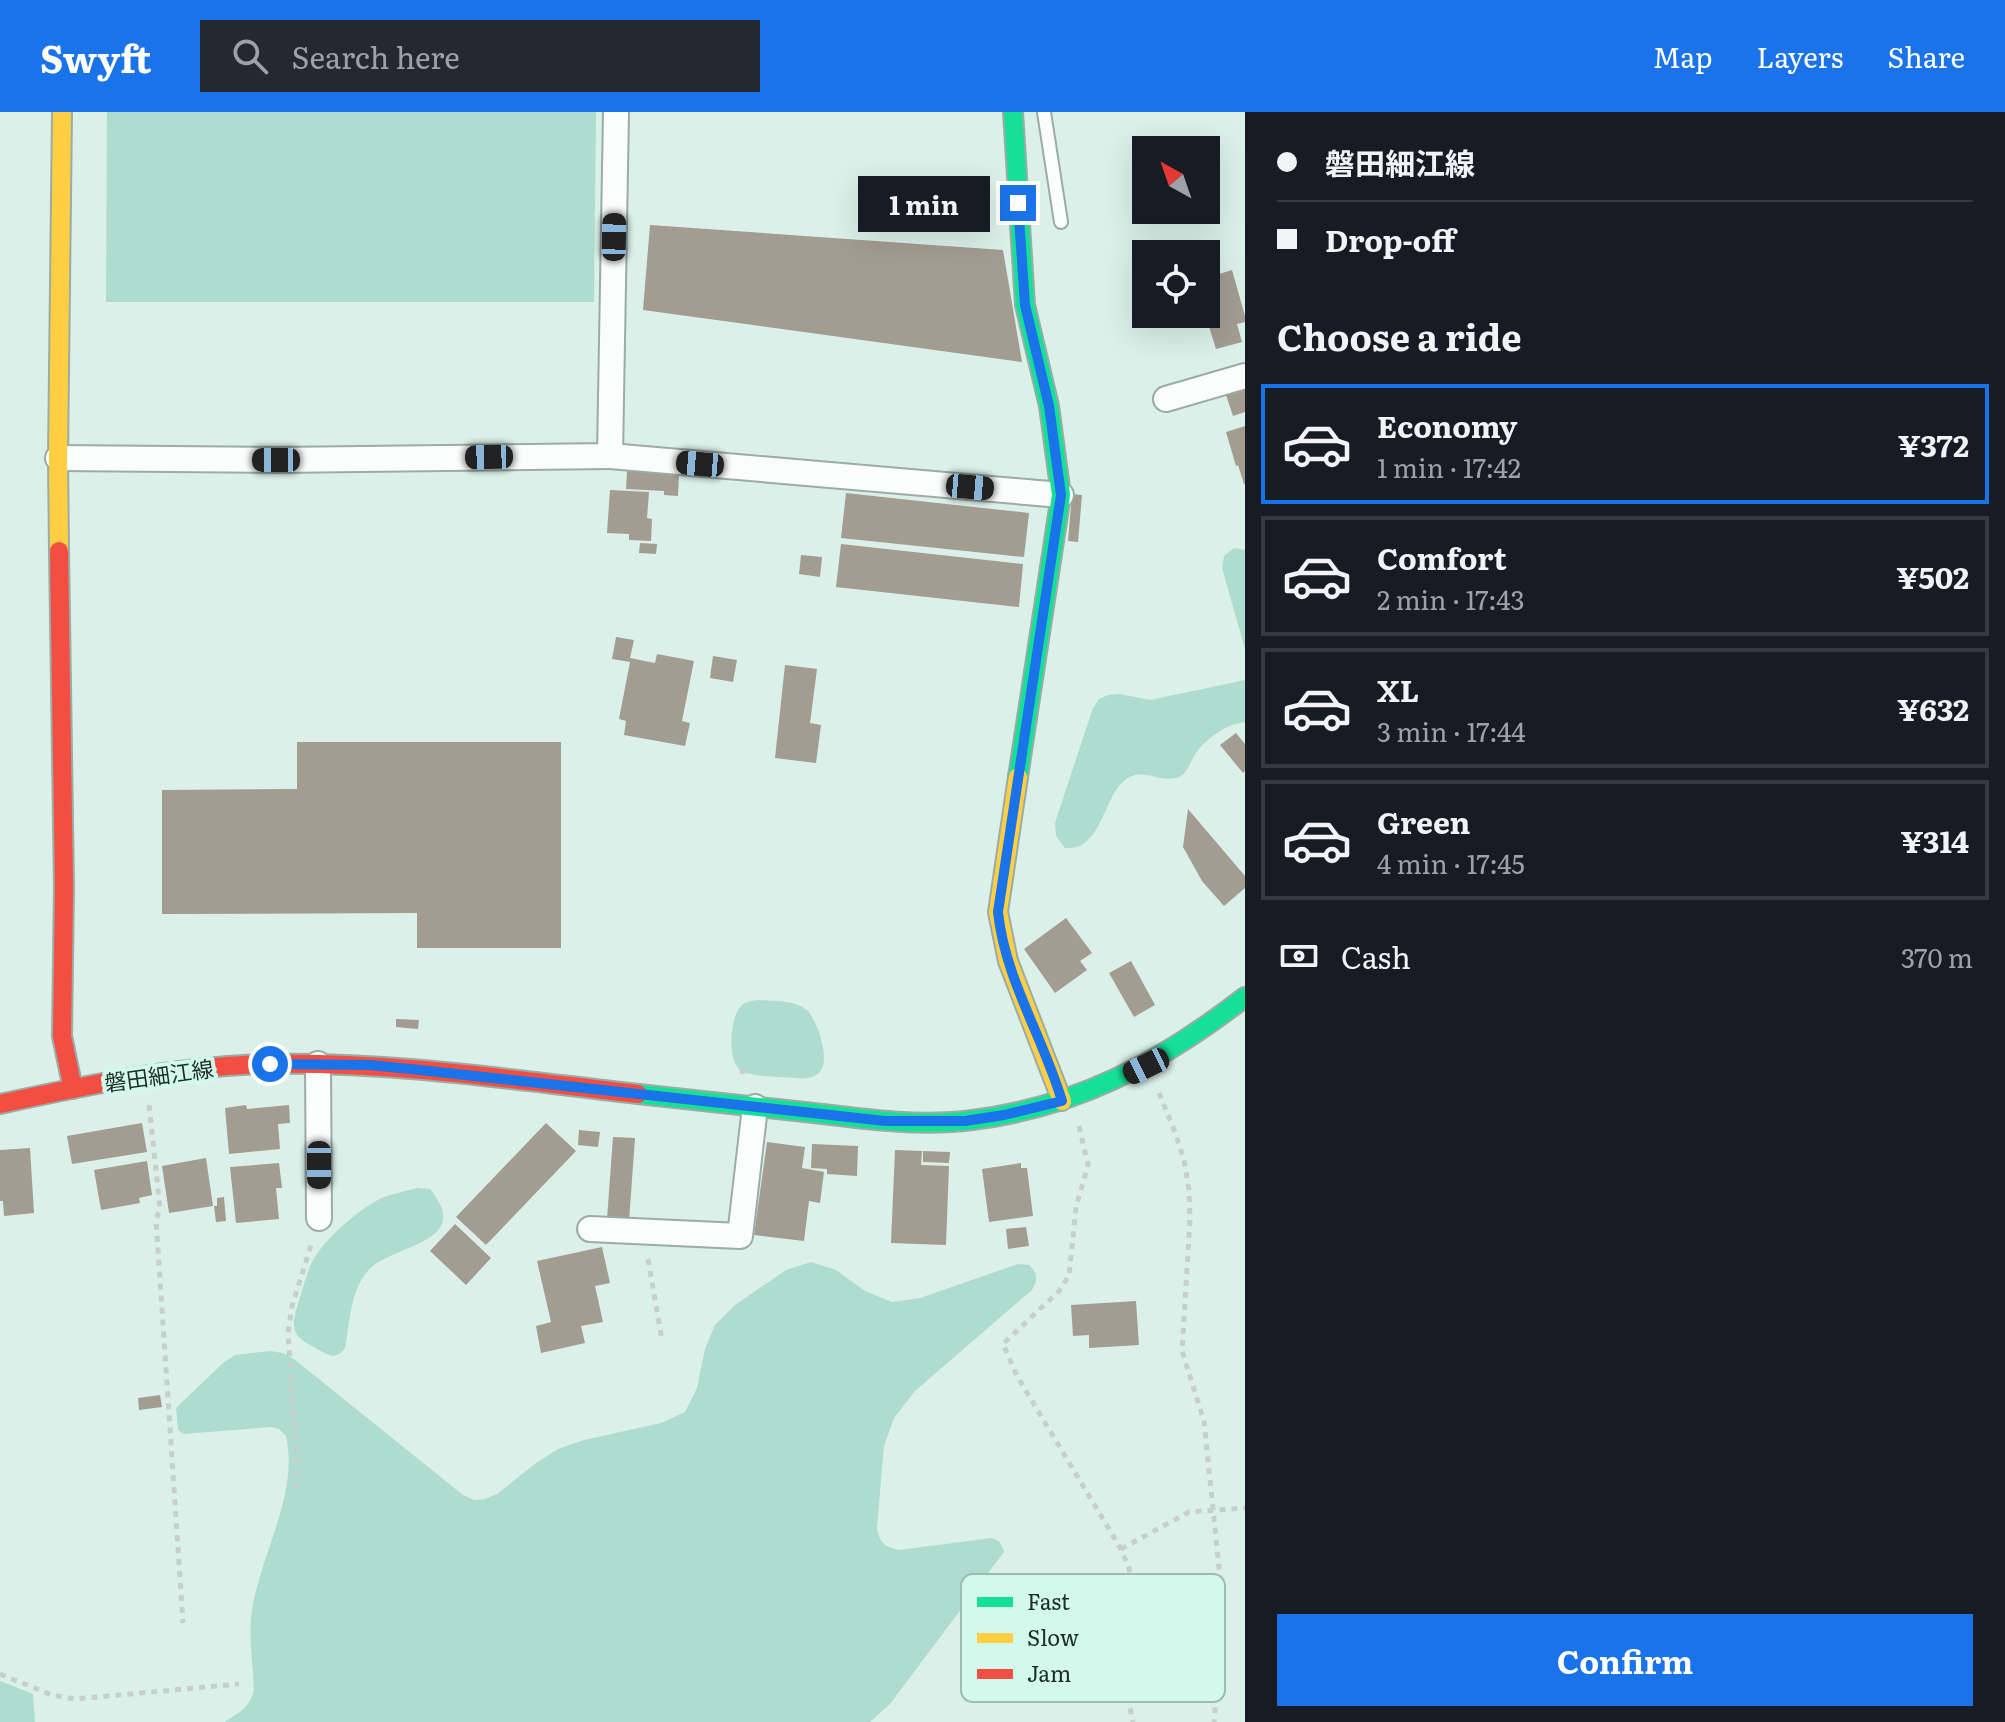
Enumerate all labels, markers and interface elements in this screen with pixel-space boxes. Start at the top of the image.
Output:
search box [200,20,760,92]
text: Swyft [40,28,152,85]
icon: search [228,34,272,78]
text: Search here [292,34,460,78]
text: Map [1653,35,1712,77]
text: Layers [1756,35,1843,77]
text: Share [1887,35,1965,77]
north arrow [1132,136,1220,224]
map controls [1132,136,1220,328]
text: 磐田細江線 [1325,140,1475,184]
callout: 1 min [858,175,990,231]
text: 1 min [889,184,959,223]
route end [1000,185,1036,221]
car [602,213,626,261]
text: Drop-off [1325,217,1455,261]
button: locate [1132,240,1220,328]
text: Choose a ride [1277,309,1522,362]
text: Economy [1377,403,1517,447]
icon: car [1281,408,1353,480]
text: ¥372 [1898,422,1969,466]
car [465,445,513,469]
text: 1 min · 17:42 [1377,447,1521,486]
car [252,448,300,472]
car [675,450,725,478]
car [945,473,995,501]
text: Comfort [1377,535,1507,579]
icon: car [1281,540,1353,612]
text: ¥502 [1896,554,1969,598]
text: 2 min · 17:43 [1377,579,1525,618]
text: XL [1377,667,1419,711]
icon: car [1281,672,1353,744]
text: ¥632 [1897,686,1969,730]
text: 3 min · 17:44 [1377,711,1526,750]
text: Green [1377,799,1470,843]
icon: car [1281,804,1353,876]
text: ¥314 [1900,818,1969,862]
text: 4 min · 17:45 [1377,843,1525,882]
icon: cash [1277,934,1321,978]
text: Cash [1341,934,1411,978]
text: 370 m [1901,937,1973,976]
car [1119,1045,1173,1087]
route start [252,1046,288,1082]
street label: 磐田細江線 [102,1051,216,1099]
car [307,1141,331,1189]
legend [961,1574,1225,1702]
text: Fast [1027,1584,1070,1617]
button: Confirm [1277,1614,1973,1706]
text: Slow [1027,1620,1079,1653]
text: Jam [1027,1656,1071,1689]

